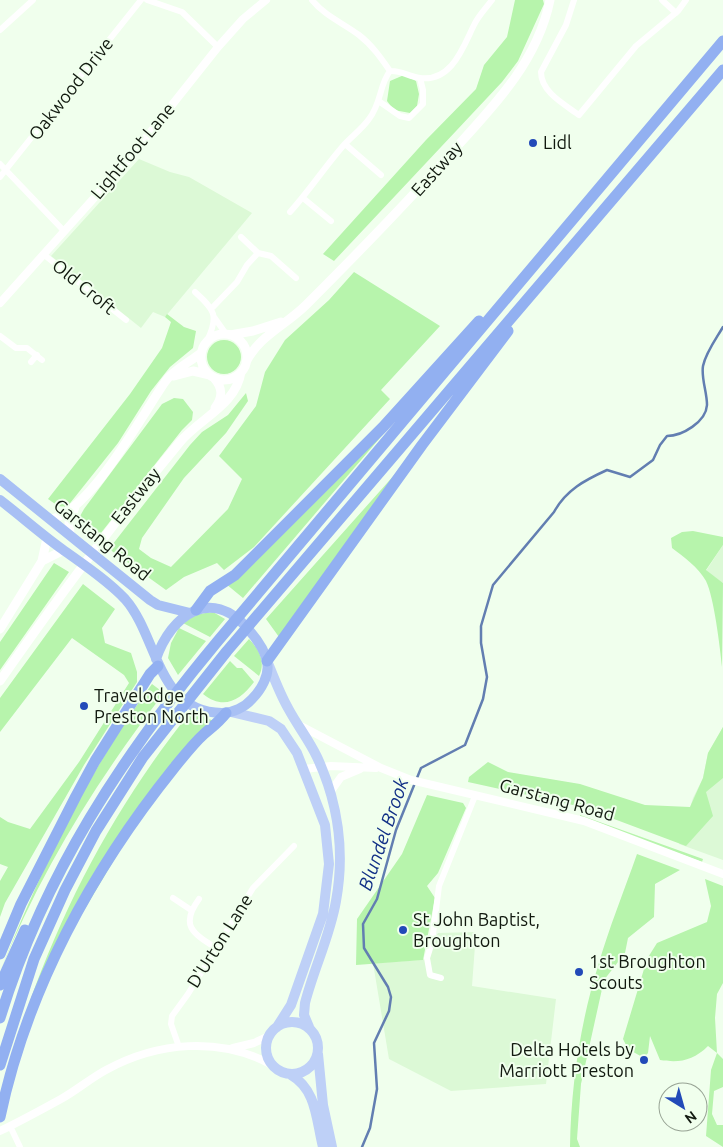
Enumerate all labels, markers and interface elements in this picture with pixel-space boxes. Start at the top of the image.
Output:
street label: Oakwood Drive [24,33,116,144]
street label: Lightfoot Lane [86,98,178,202]
place label: Lidl [543,132,572,152]
street label: Eastway [407,137,466,200]
marker: Lidl [527,137,539,149]
street label: Old Croft [49,255,120,318]
street label: Eastway [107,463,164,527]
street label: Garstang Road [50,494,155,584]
place label: Travelodge Preston North [94,685,209,726]
marker: Travelodge Preston North [78,700,90,712]
street label: Garstang Road [498,774,617,824]
water label: Blundel Brook [354,775,413,893]
street label: D'Urton Lane [182,890,256,991]
place label: St John Baptist, Broughton [413,909,540,950]
marker: St John Baptist, Broughton [397,924,409,936]
place label: 1st Broughton Scouts [589,951,706,992]
marker: 1st Broughton Scouts [573,966,585,978]
place label: Delta Hotels by Marriott Preston [499,1039,634,1080]
marker: Delta Hotels by Marriott Preston [638,1054,650,1066]
north arrow [658,1082,708,1132]
text: N [682,1108,700,1127]

